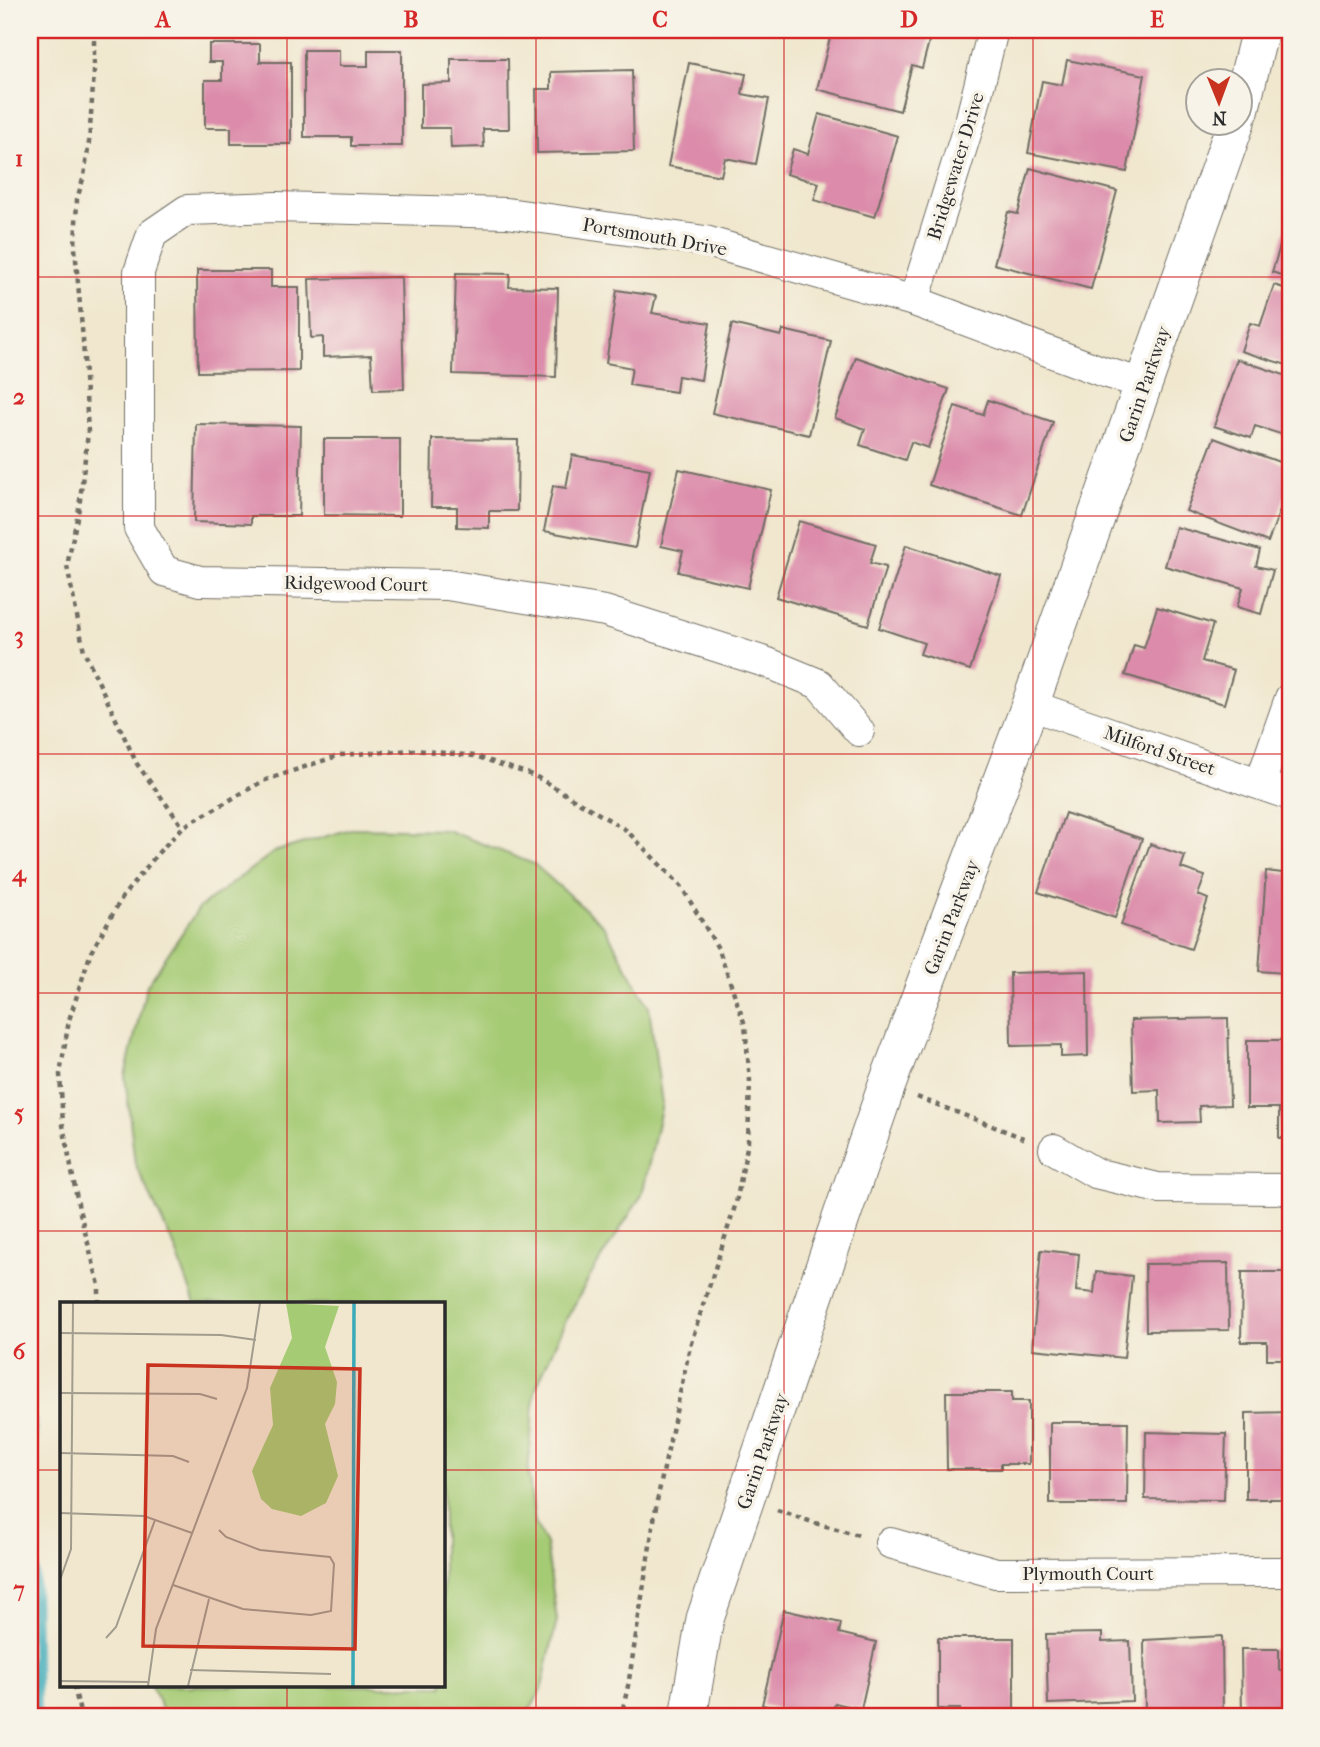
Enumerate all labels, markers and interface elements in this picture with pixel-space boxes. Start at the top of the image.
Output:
text: A [154,6,172,33]
text: B [404,6,419,33]
text: C [652,6,668,33]
text: D [900,6,918,33]
text: E [1150,6,1164,33]
north arrow [1184,66,1254,136]
street label: Bridgewater Drive [923,90,989,243]
text: N [1211,107,1227,129]
text: 1 [15,145,23,172]
street label: Portsmouth Drive [581,213,729,261]
street label: Garin Parkway [1115,323,1175,445]
text: 2 [13,383,25,410]
street label: Ridgewood Court [284,572,429,596]
text: 3 [14,622,24,649]
street label: Milford Street [1101,722,1218,780]
street label: Garin Parkway [920,856,984,978]
text: 4 [11,860,27,887]
text: 5 [14,1099,24,1126]
inset map [60,1302,444,1688]
text: 6 [13,1338,26,1365]
street label: Garin Parkway [733,1390,793,1512]
street label: Plymouth Court [1022,1563,1154,1585]
text: 7 [12,1576,25,1603]

